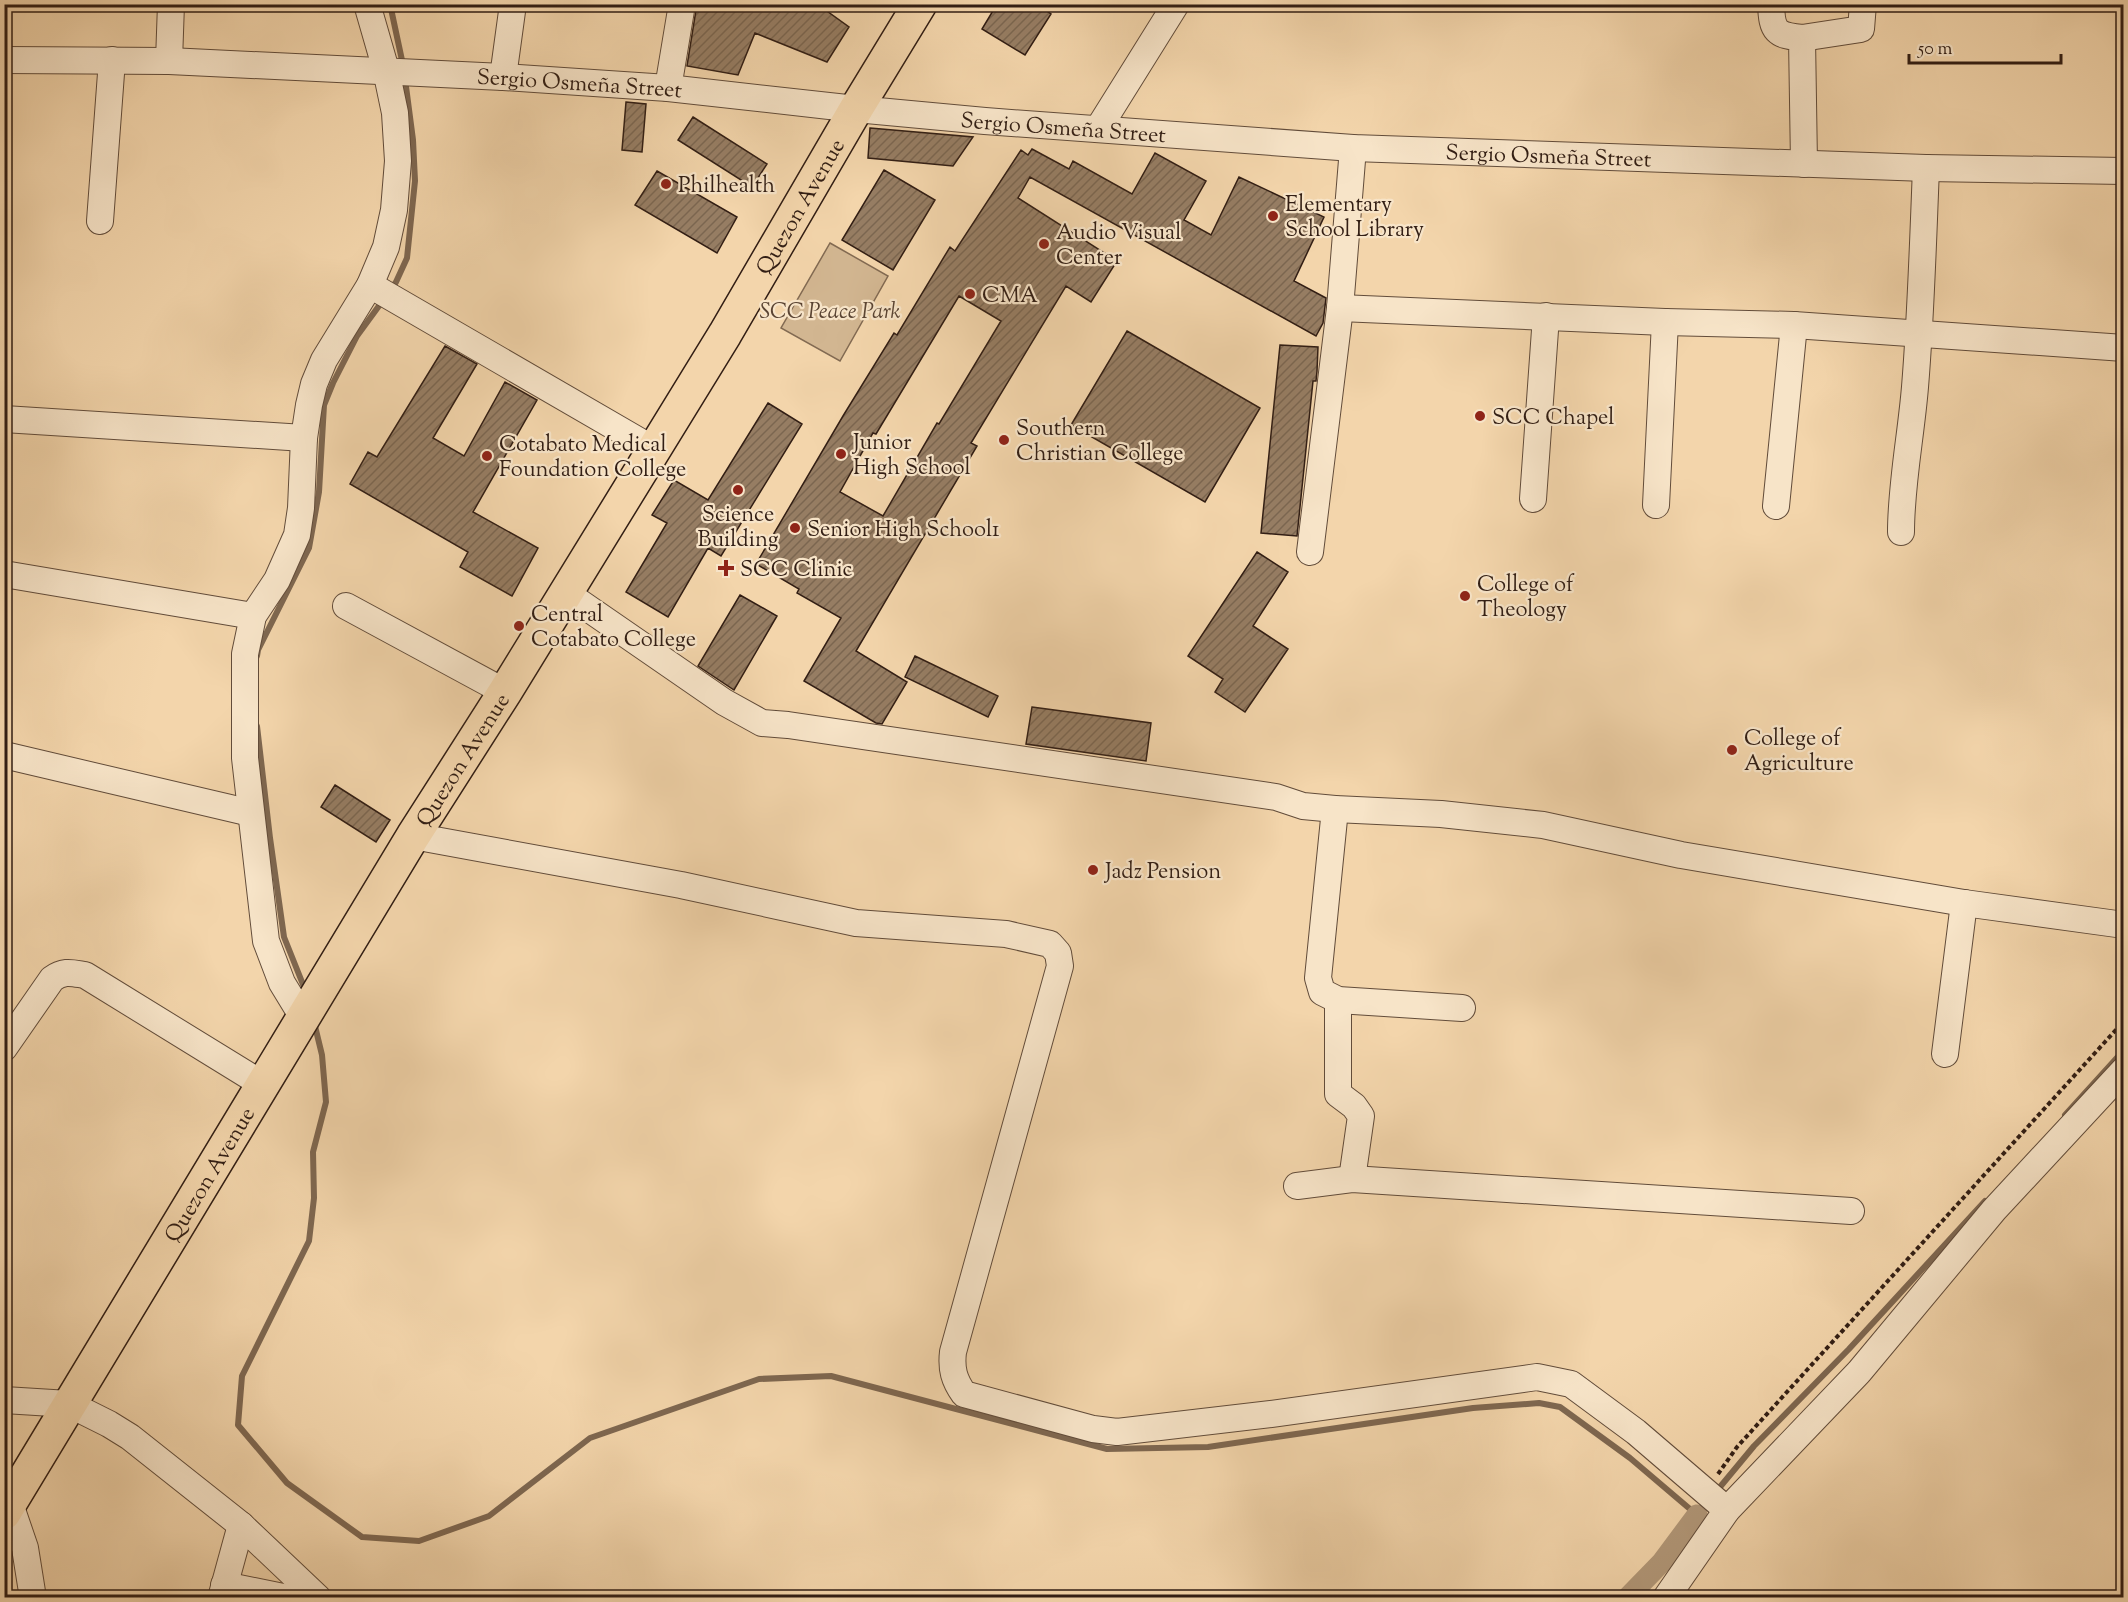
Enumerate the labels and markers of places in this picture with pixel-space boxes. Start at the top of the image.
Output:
place label: Philhealth [678,171,775,203]
marker: Philhealth [659,177,673,191]
place label: Elementary School Library [1285,190,1424,247]
marker: Elementary School Library [1266,209,1280,223]
place label: Audio Visual Center [1056,218,1181,275]
marker: Audio Visual Center [1037,237,1051,251]
place label: CMA [982,281,1038,313]
marker: CMA [963,287,977,301]
place label: SCC Chapel [1492,403,1614,435]
marker: SCC Chapel [1473,409,1487,423]
place label: Southern Christian College [1016,414,1183,471]
place label: Junior High School [852,428,971,485]
place label: Cotabato Medical Foundation College [499,430,686,487]
marker: Southern Christian College [997,433,1011,447]
marker: Junior High School [834,447,848,461]
marker: Cotabato Medical Foundation College [480,449,494,463]
marker: Science Building [731,483,745,497]
place label: Science Building [698,500,779,557]
place label: Senior High School1 [807,515,1000,547]
marker: Senior High School1 [788,521,802,535]
place label: SCC Clinic [740,555,853,587]
marker: SCC Clinic [717,559,735,577]
place label: College of Theology [1477,570,1575,627]
marker: College of Theology [1458,589,1472,603]
place label: Central Cotabato College [531,600,696,657]
marker: Central Cotabato College [512,619,526,633]
place label: College of Agriculture [1744,724,1854,781]
marker: College of Agriculture [1725,743,1739,757]
place label: Jadz Pension [1104,857,1221,889]
marker: Jadz Pension [1086,863,1100,877]

